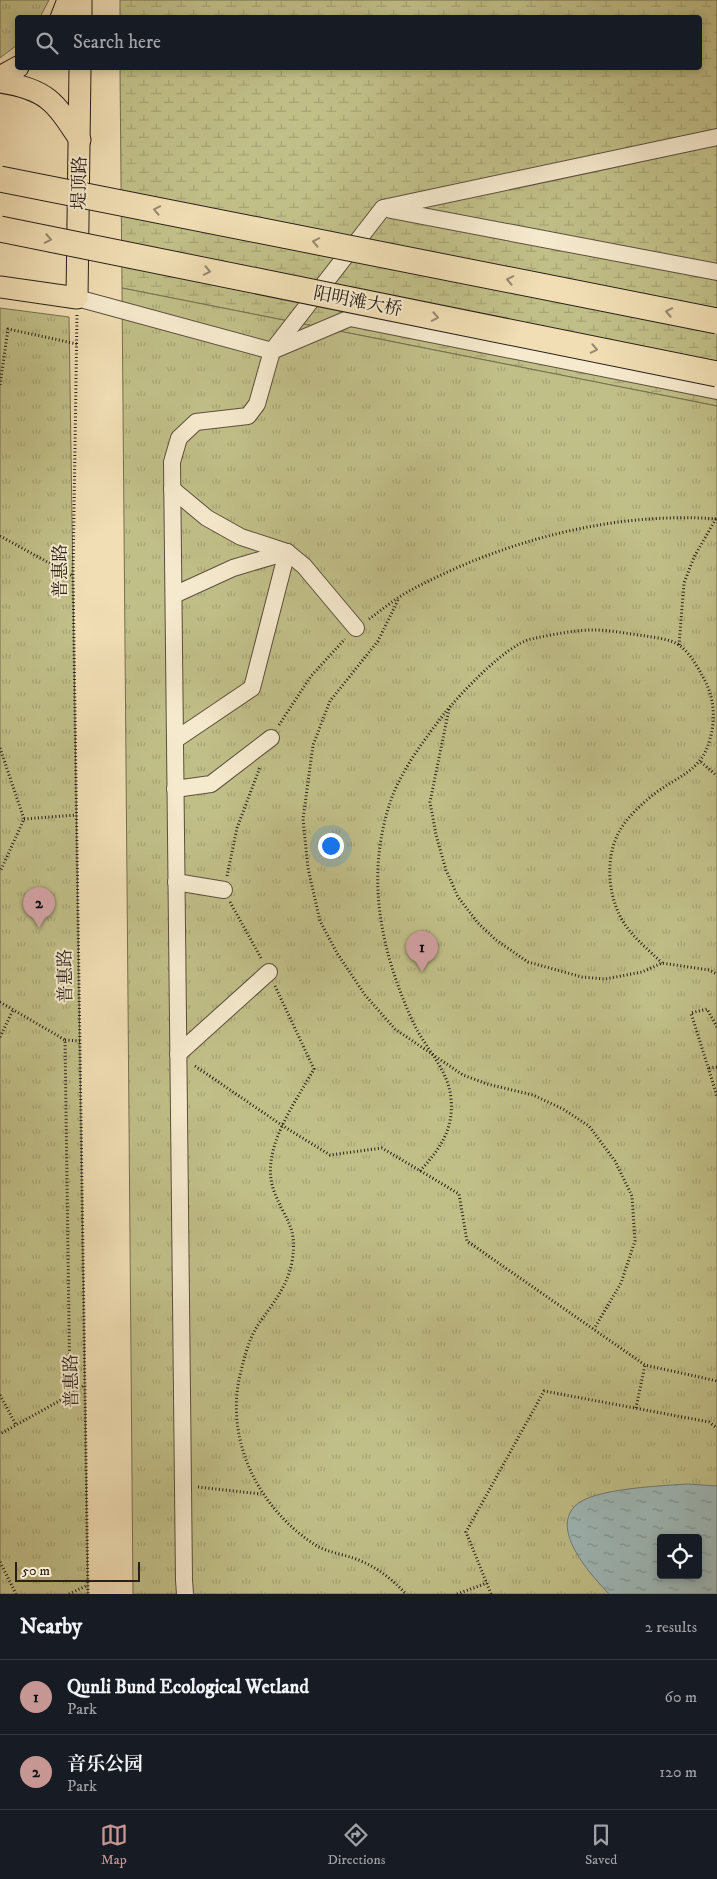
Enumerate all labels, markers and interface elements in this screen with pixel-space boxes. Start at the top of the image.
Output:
search box [15,15,702,70]
icon: search [33,29,61,57]
text: Search here [73,31,161,54]
street label: 堤顶路 [69,156,91,210]
one-way arrow [152,205,161,216]
one-way arrow [43,233,52,243]
one-way arrow [312,237,320,247]
one-way arrow [203,265,212,275]
one-way arrow [505,275,514,286]
street label: 阳明滩大桥 [312,283,404,321]
one-way arrow [665,307,674,317]
one-way arrow [431,311,439,321]
one-way arrow [590,343,599,354]
street label: 普惠路 [50,544,72,598]
your location [318,833,344,859]
pin: 2 [23,887,55,928]
pin: 1 [406,931,438,972]
street label: 普惠路 [55,949,77,1003]
street label: 普惠路 [61,1354,83,1408]
map controls [657,1534,702,1579]
button: locate [657,1534,702,1579]
scale bar [15,1559,140,1582]
text: 50 m [22,1562,50,1580]
text: Nearby [20,1614,82,1640]
text: 2 results [645,1617,697,1637]
text: Qunli Bund Ecological Wetland [67,1676,309,1699]
text: 1 [33,1687,39,1707]
text: 60 m [665,1687,697,1707]
text: Park [67,1699,97,1719]
text: 音乐公园 [67,1753,143,1776]
text: 2 [32,1762,40,1782]
text: 120 m [659,1762,697,1782]
text: Park [67,1776,97,1796]
tab: Map [100,1821,128,1869]
tab: Directions [327,1821,385,1869]
tab: Saved [585,1821,617,1869]

